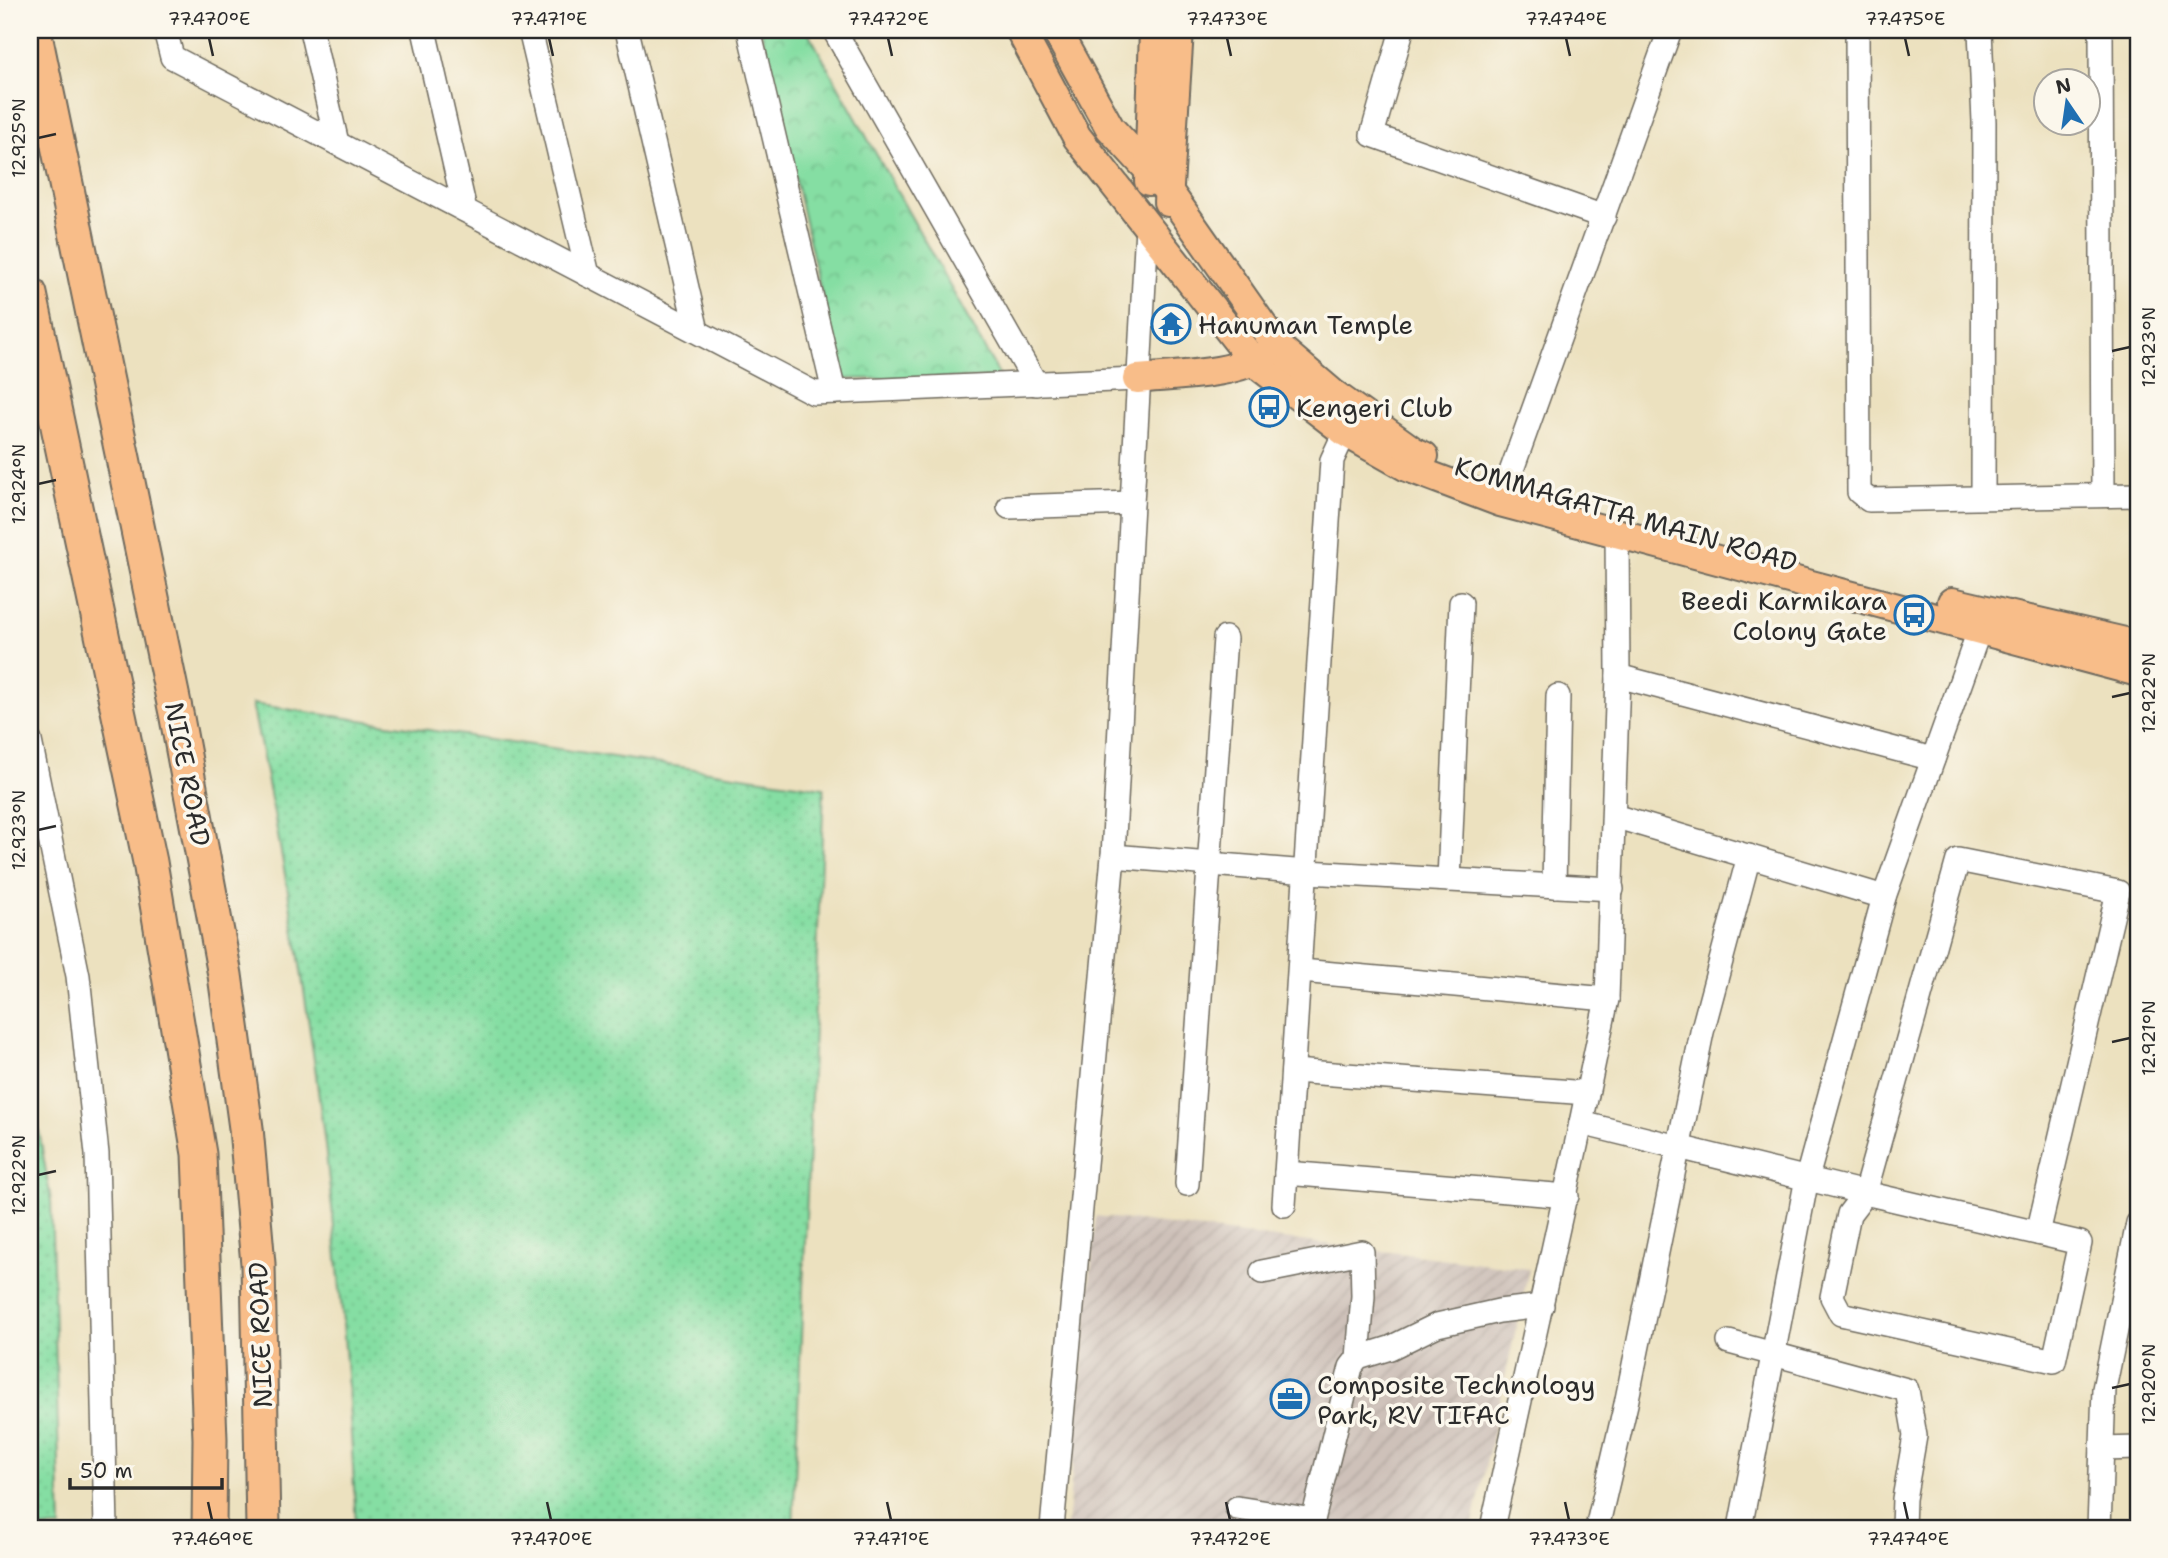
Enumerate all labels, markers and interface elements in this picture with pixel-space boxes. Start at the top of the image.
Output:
text: 77.470°E [168,7,250,31]
text: 77.471°E [511,7,587,31]
text: 77.472°E [847,7,929,31]
text: 77.473°E [1186,7,1268,31]
text: 77.474°E [1525,7,1607,31]
text: 77.475°E [1865,7,1945,31]
north arrow [2032,66,2102,136]
text: N [2053,72,2073,100]
text: 12.925°N [7,98,31,178]
temple icon: Hanuman Temple [1150,303,1192,345]
place label: Hanuman Temple [1198,307,1413,342]
text: 12.923°N [2137,307,2161,387]
bus stop icon: Kengeri Club [1248,386,1290,428]
place label: Kengeri Club [1296,390,1453,425]
text: 12.924°N [7,444,31,524]
street label: KOMMAGATTA MAIN ROAD [1451,448,1801,580]
place label: Beedi Karmikara Colony Gate [1681,583,1887,648]
bus stop icon: Beedi Karmikara Colony Gate [1893,594,1935,636]
text: 12.922°N [2137,653,2161,733]
street label: NICE ROAD [157,699,219,849]
text: 12.923°N [7,790,31,870]
text: 12.921°N [2137,1000,2161,1076]
text: 12.922°N [7,1135,31,1215]
street label: NICE ROAD [240,1261,280,1409]
text: 12.920°N [2137,1344,2161,1424]
place label: Composite Technology Park, RV TIFAC [1317,1367,1595,1432]
office icon: Composite Technology Park, RV TIFAC [1269,1378,1311,1420]
scale bar [70,1446,222,1490]
text: 50 m [80,1457,133,1485]
text: 77.469°E [171,1527,253,1551]
text: 77.470°E [510,1527,592,1551]
text: 77.471°E [853,1527,929,1551]
text: 77.472°E [1189,1527,1271,1551]
text: 77.473°E [1528,1527,1610,1551]
text: 77.474°E [1867,1527,1949,1551]

